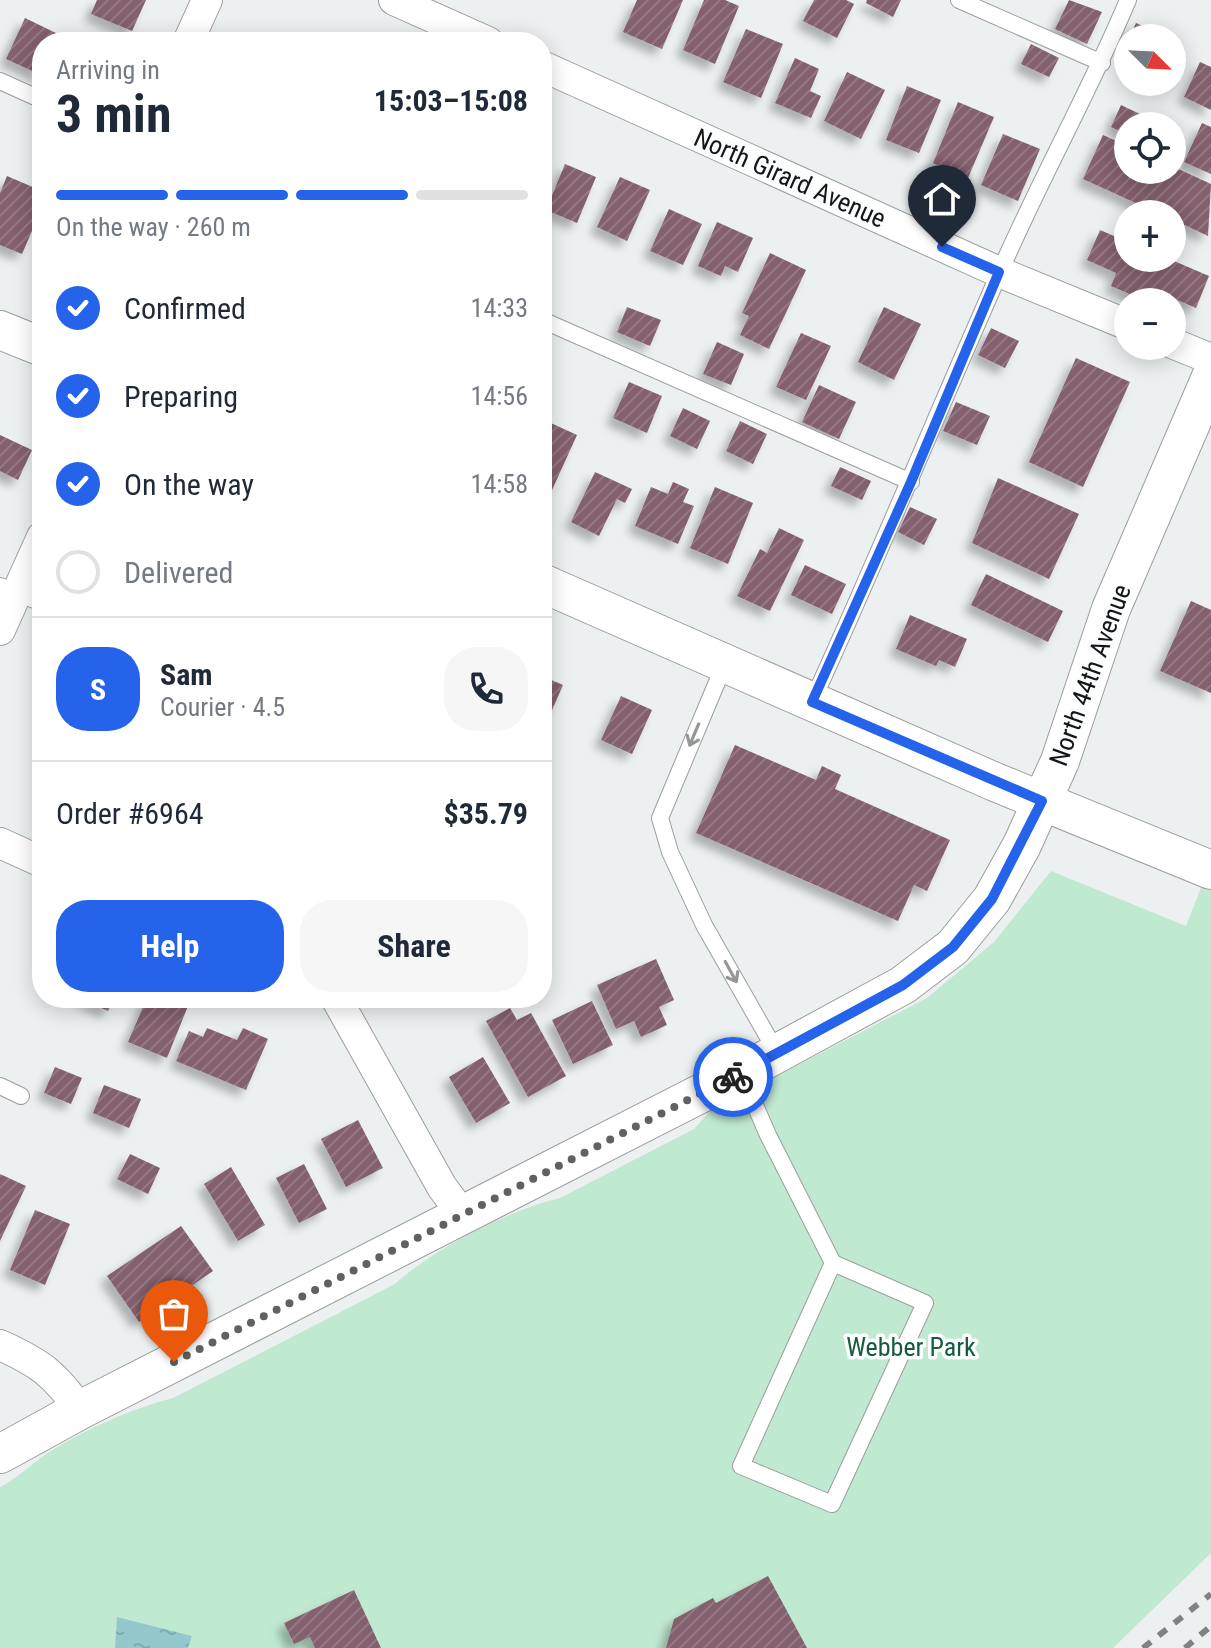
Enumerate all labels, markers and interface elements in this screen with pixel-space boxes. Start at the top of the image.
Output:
north arrow [1114,24,1186,96]
map controls [1114,24,1186,360]
text: Arriving in [56,55,160,85]
text: 15:03–15:08 [374,83,528,118]
text: 3 min [56,84,172,145]
button: locate [1114,112,1186,184]
street label: North Girard Avenue [690,122,890,234]
pin [908,165,976,247]
icon: home [920,177,964,221]
button: + [1114,200,1186,272]
text: On the way · 260 m [56,212,251,242]
icon: check [56,286,100,330]
button: − [1114,288,1186,360]
text: Confirmed [124,291,246,326]
text: 14:33 [471,293,528,323]
icon: check [56,374,100,418]
text: Preparing [124,379,238,414]
text: 14:56 [471,381,528,411]
icon: check [56,462,100,506]
text: On the way [124,467,254,502]
text: 14:58 [471,469,528,499]
text: Delivered [124,555,233,590]
street label: North 44th Avenue [1043,580,1137,770]
button: phone [444,647,528,731]
text: Sam [160,657,213,692]
text: S [90,672,106,707]
text: Courier · 4.5 [160,692,285,722]
one-way arrow [686,722,701,747]
text: Order #6964 [56,796,204,831]
text: $35.79 [443,796,528,831]
button: Help [56,900,284,992]
button: Share [300,900,528,992]
one-way arrow [723,960,739,983]
courier [693,1037,773,1117]
icon: bike [711,1055,755,1099]
pin [140,1280,208,1362]
icon: bag [152,1292,196,1336]
park label: Webber Park [846,1332,976,1362]

